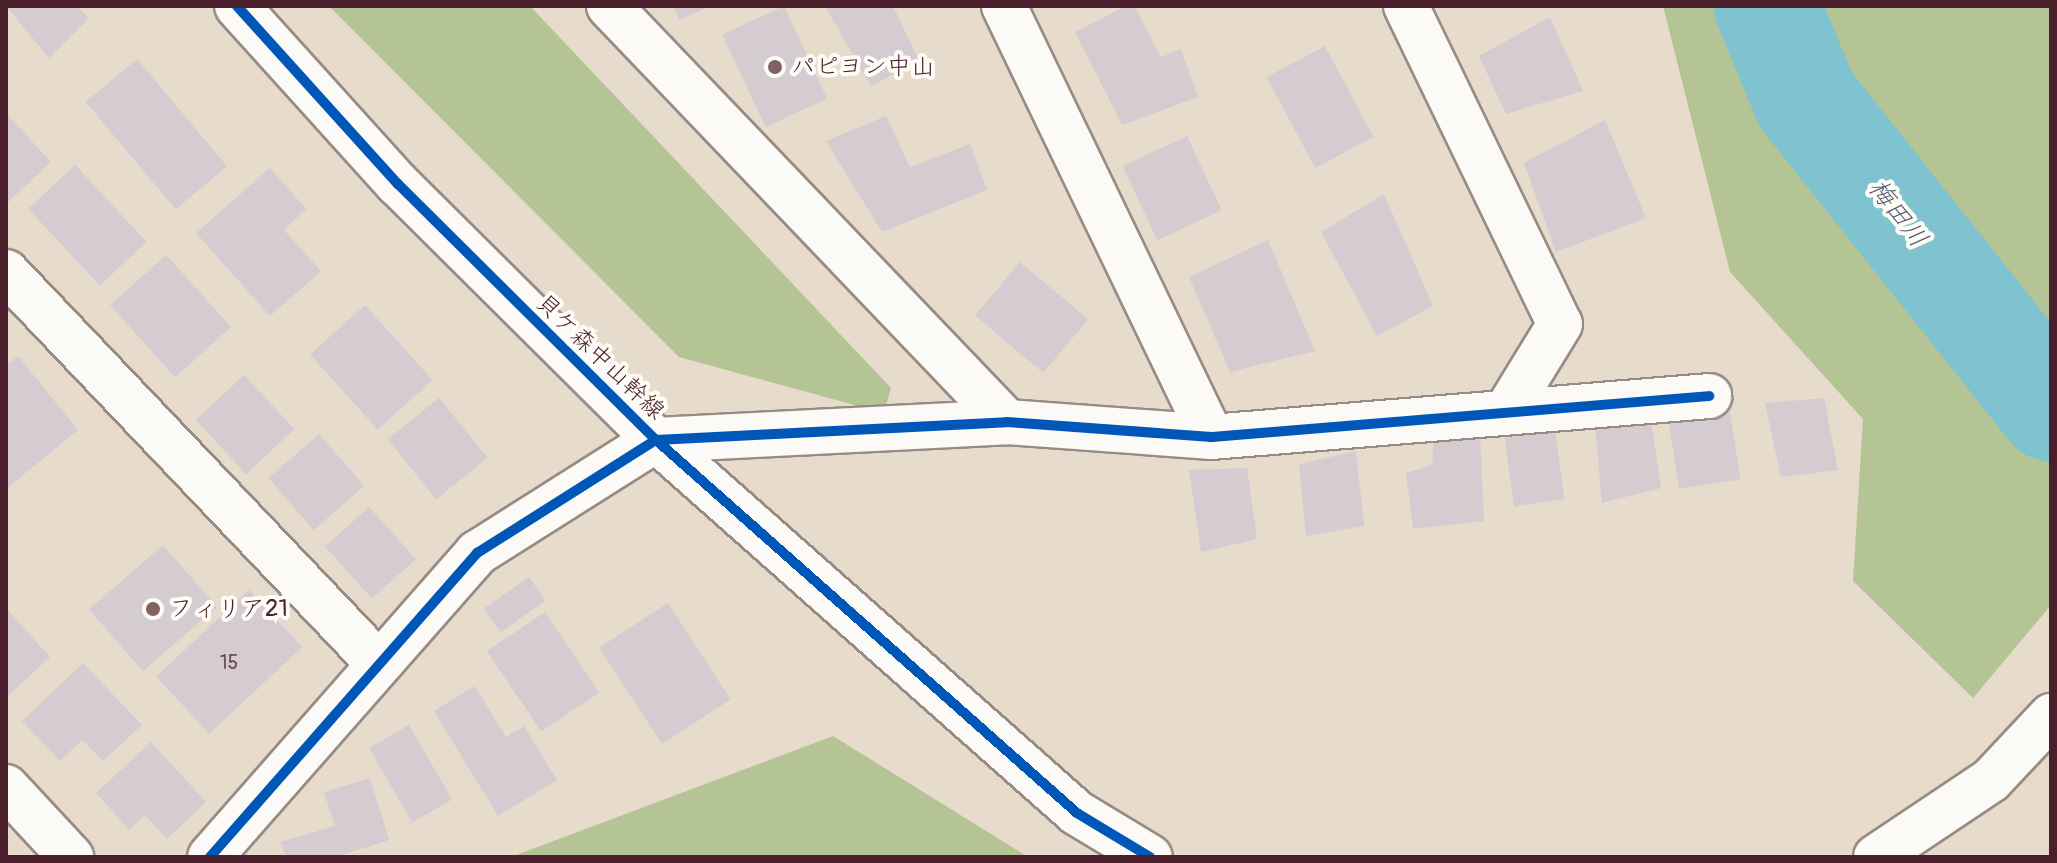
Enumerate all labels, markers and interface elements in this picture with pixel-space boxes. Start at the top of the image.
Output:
place label: パピヨン中山 [791,53,935,81]
marker: パピヨン中山 [766,58,784,76]
water label: 梅田川 [1861,174,1933,254]
street label: 貝ケ森中山幹線 [530,288,670,426]
place label: フィリア21 [169,595,288,623]
marker: フィリア21 [144,600,162,618]
house number: 15 [220,650,238,674]

